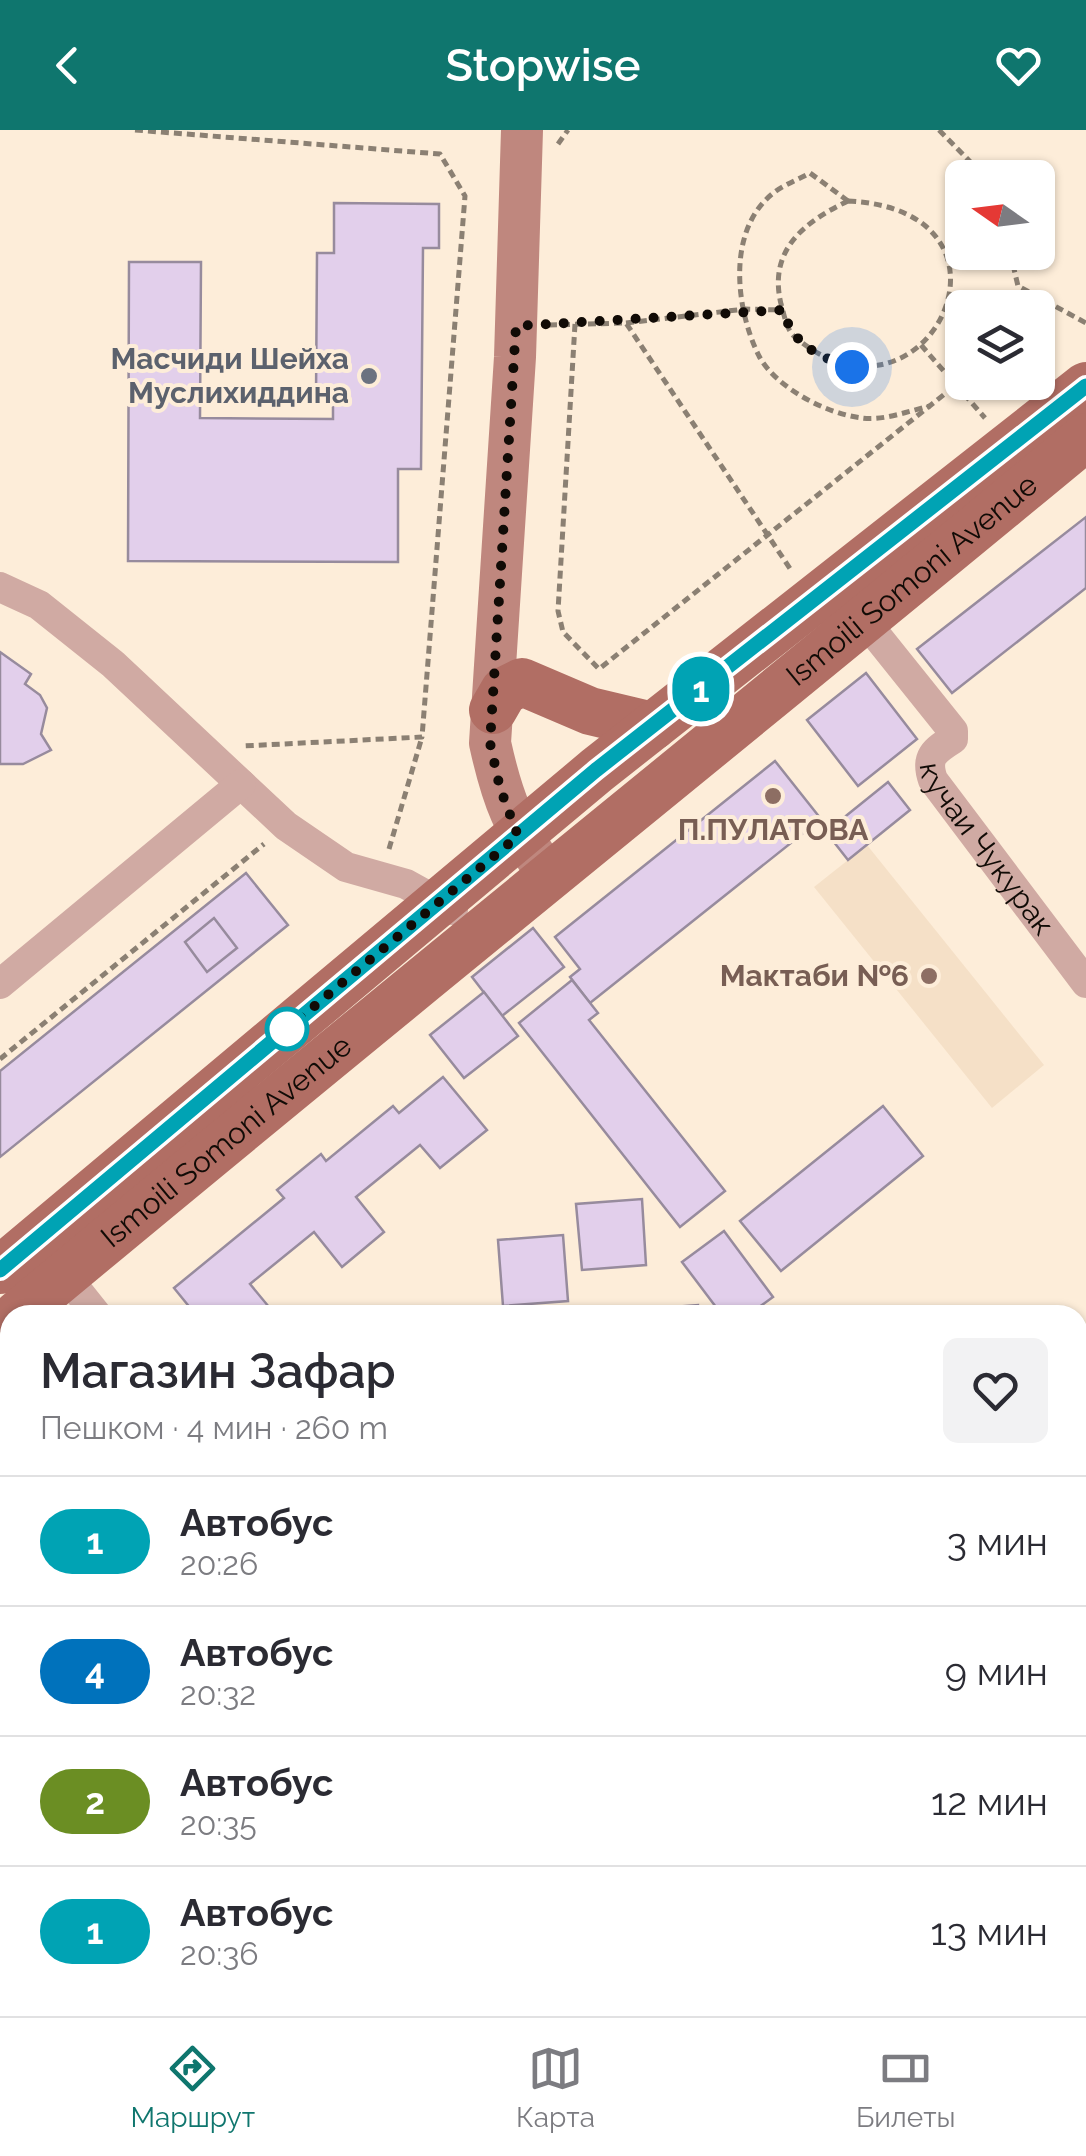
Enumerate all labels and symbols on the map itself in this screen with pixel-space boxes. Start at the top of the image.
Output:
north arrow [945,160,1055,270]
place label: Масчиди Шейха Муслихиддина [111,341,349,410]
your location [827,342,877,392]
marker: Масчиди Шейха Муслихиддина [358,365,380,387]
street label: Ismoili Somoni Avenue [779,467,1044,693]
line badge: 1 [668,656,734,722]
street label: кучаи Чукурак [912,760,1062,942]
marker: П.ПУЛАТОВА [762,785,784,807]
place label: П.ПУЛАТОВА [678,812,869,847]
place label: Мактаби №6 [720,958,909,993]
marker: Мактаби №6 [918,965,940,987]
unlabelled marker [266,1008,308,1050]
street label: Ismoili Somoni Avenue [94,1028,358,1254]

